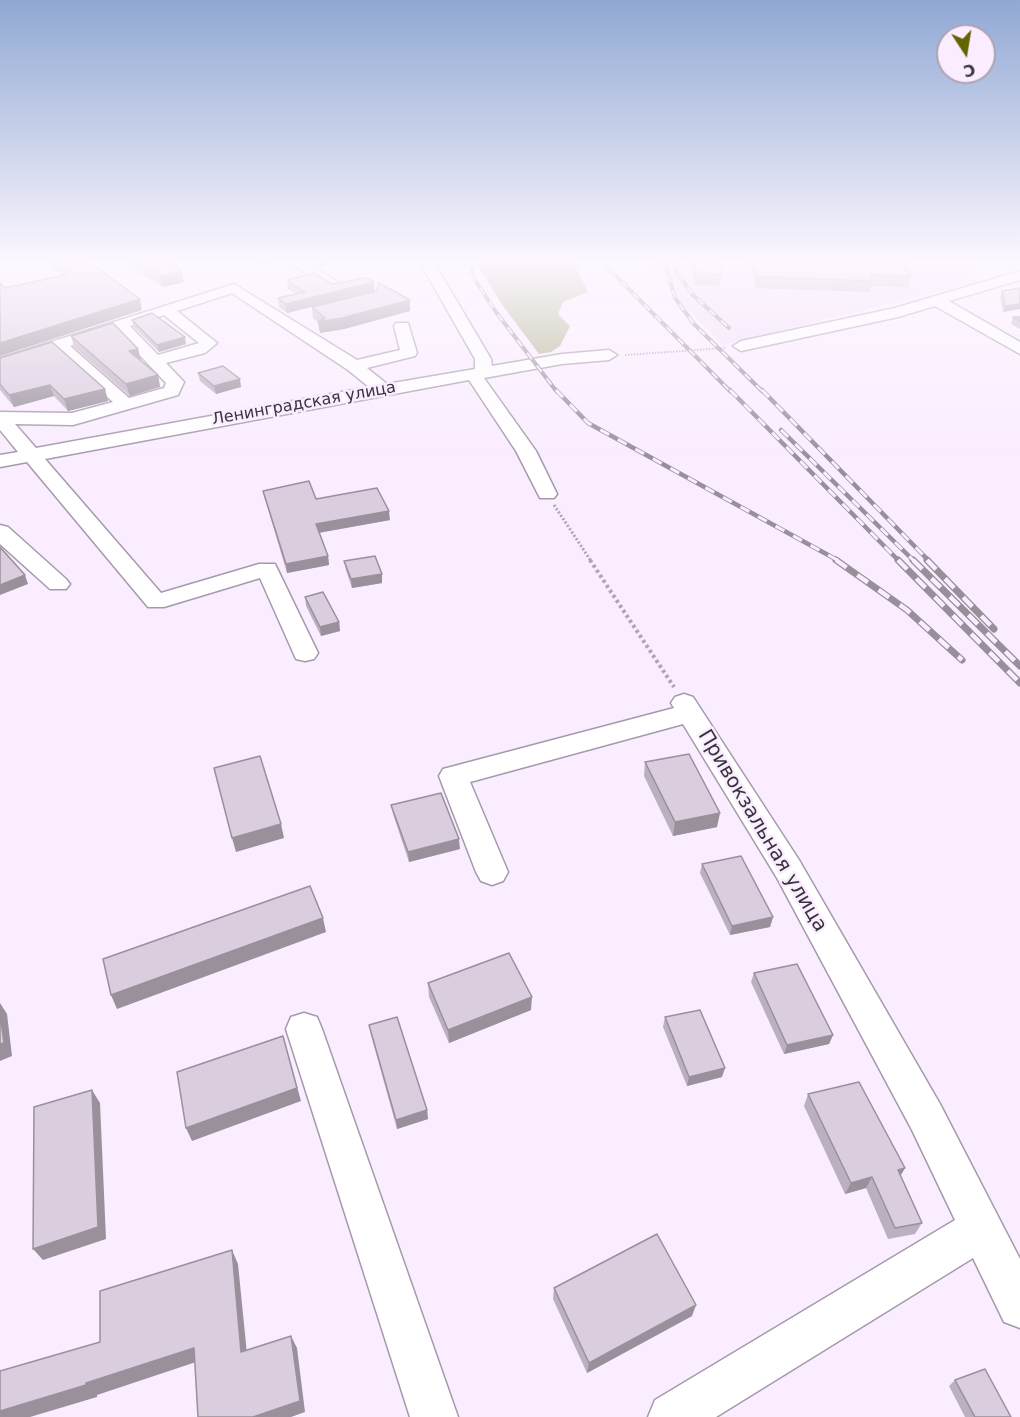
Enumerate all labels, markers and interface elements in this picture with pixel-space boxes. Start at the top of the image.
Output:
north arrow [936,24,996,84]
text: С [962,60,977,81]
street label: Ленинградская улица [211,378,397,430]
street label: Привокзальная улица [692,726,832,936]

